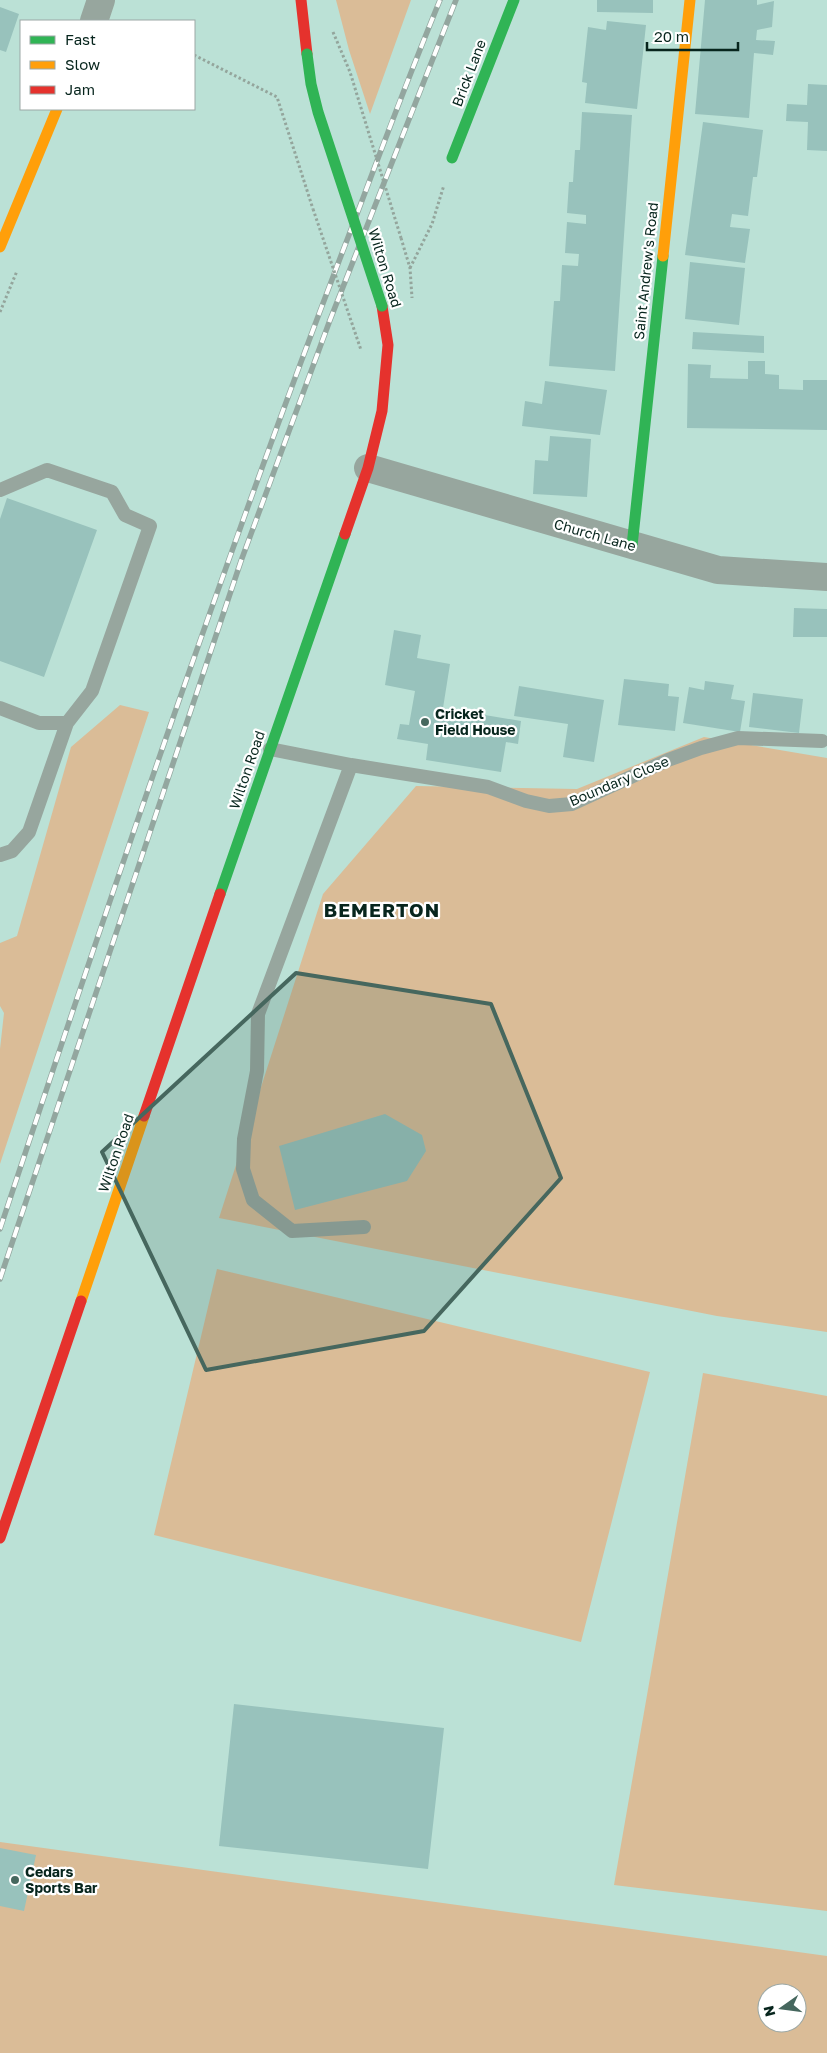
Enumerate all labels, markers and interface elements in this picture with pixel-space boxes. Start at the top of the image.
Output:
legend [20,20,195,110]
scale bar [647,20,738,52]
text: 20 m [654,27,689,45]
text: Fast [65,30,96,48]
street label: Brick Lane [448,37,489,109]
text: Slow [65,55,100,73]
text: Jam [65,80,95,98]
street label: Saint Andrew's Road [630,201,661,341]
street label: Wilton Road [365,226,406,309]
street label: Church Lane [552,515,638,554]
place label: Cricket Field House [435,705,516,738]
marker: Cricket Field House [419,716,431,728]
street label: Wilton Road [225,728,268,811]
street label: Boundary Close [567,752,671,809]
district label: BEMERTON [324,898,440,921]
street label: Wilton Road [94,1111,137,1194]
place label: Cedars Sports Bar [25,1863,98,1896]
marker: Cedars Sports Bar [9,1874,21,1886]
north arrow [757,1983,807,2033]
text: N [759,2004,778,2018]

